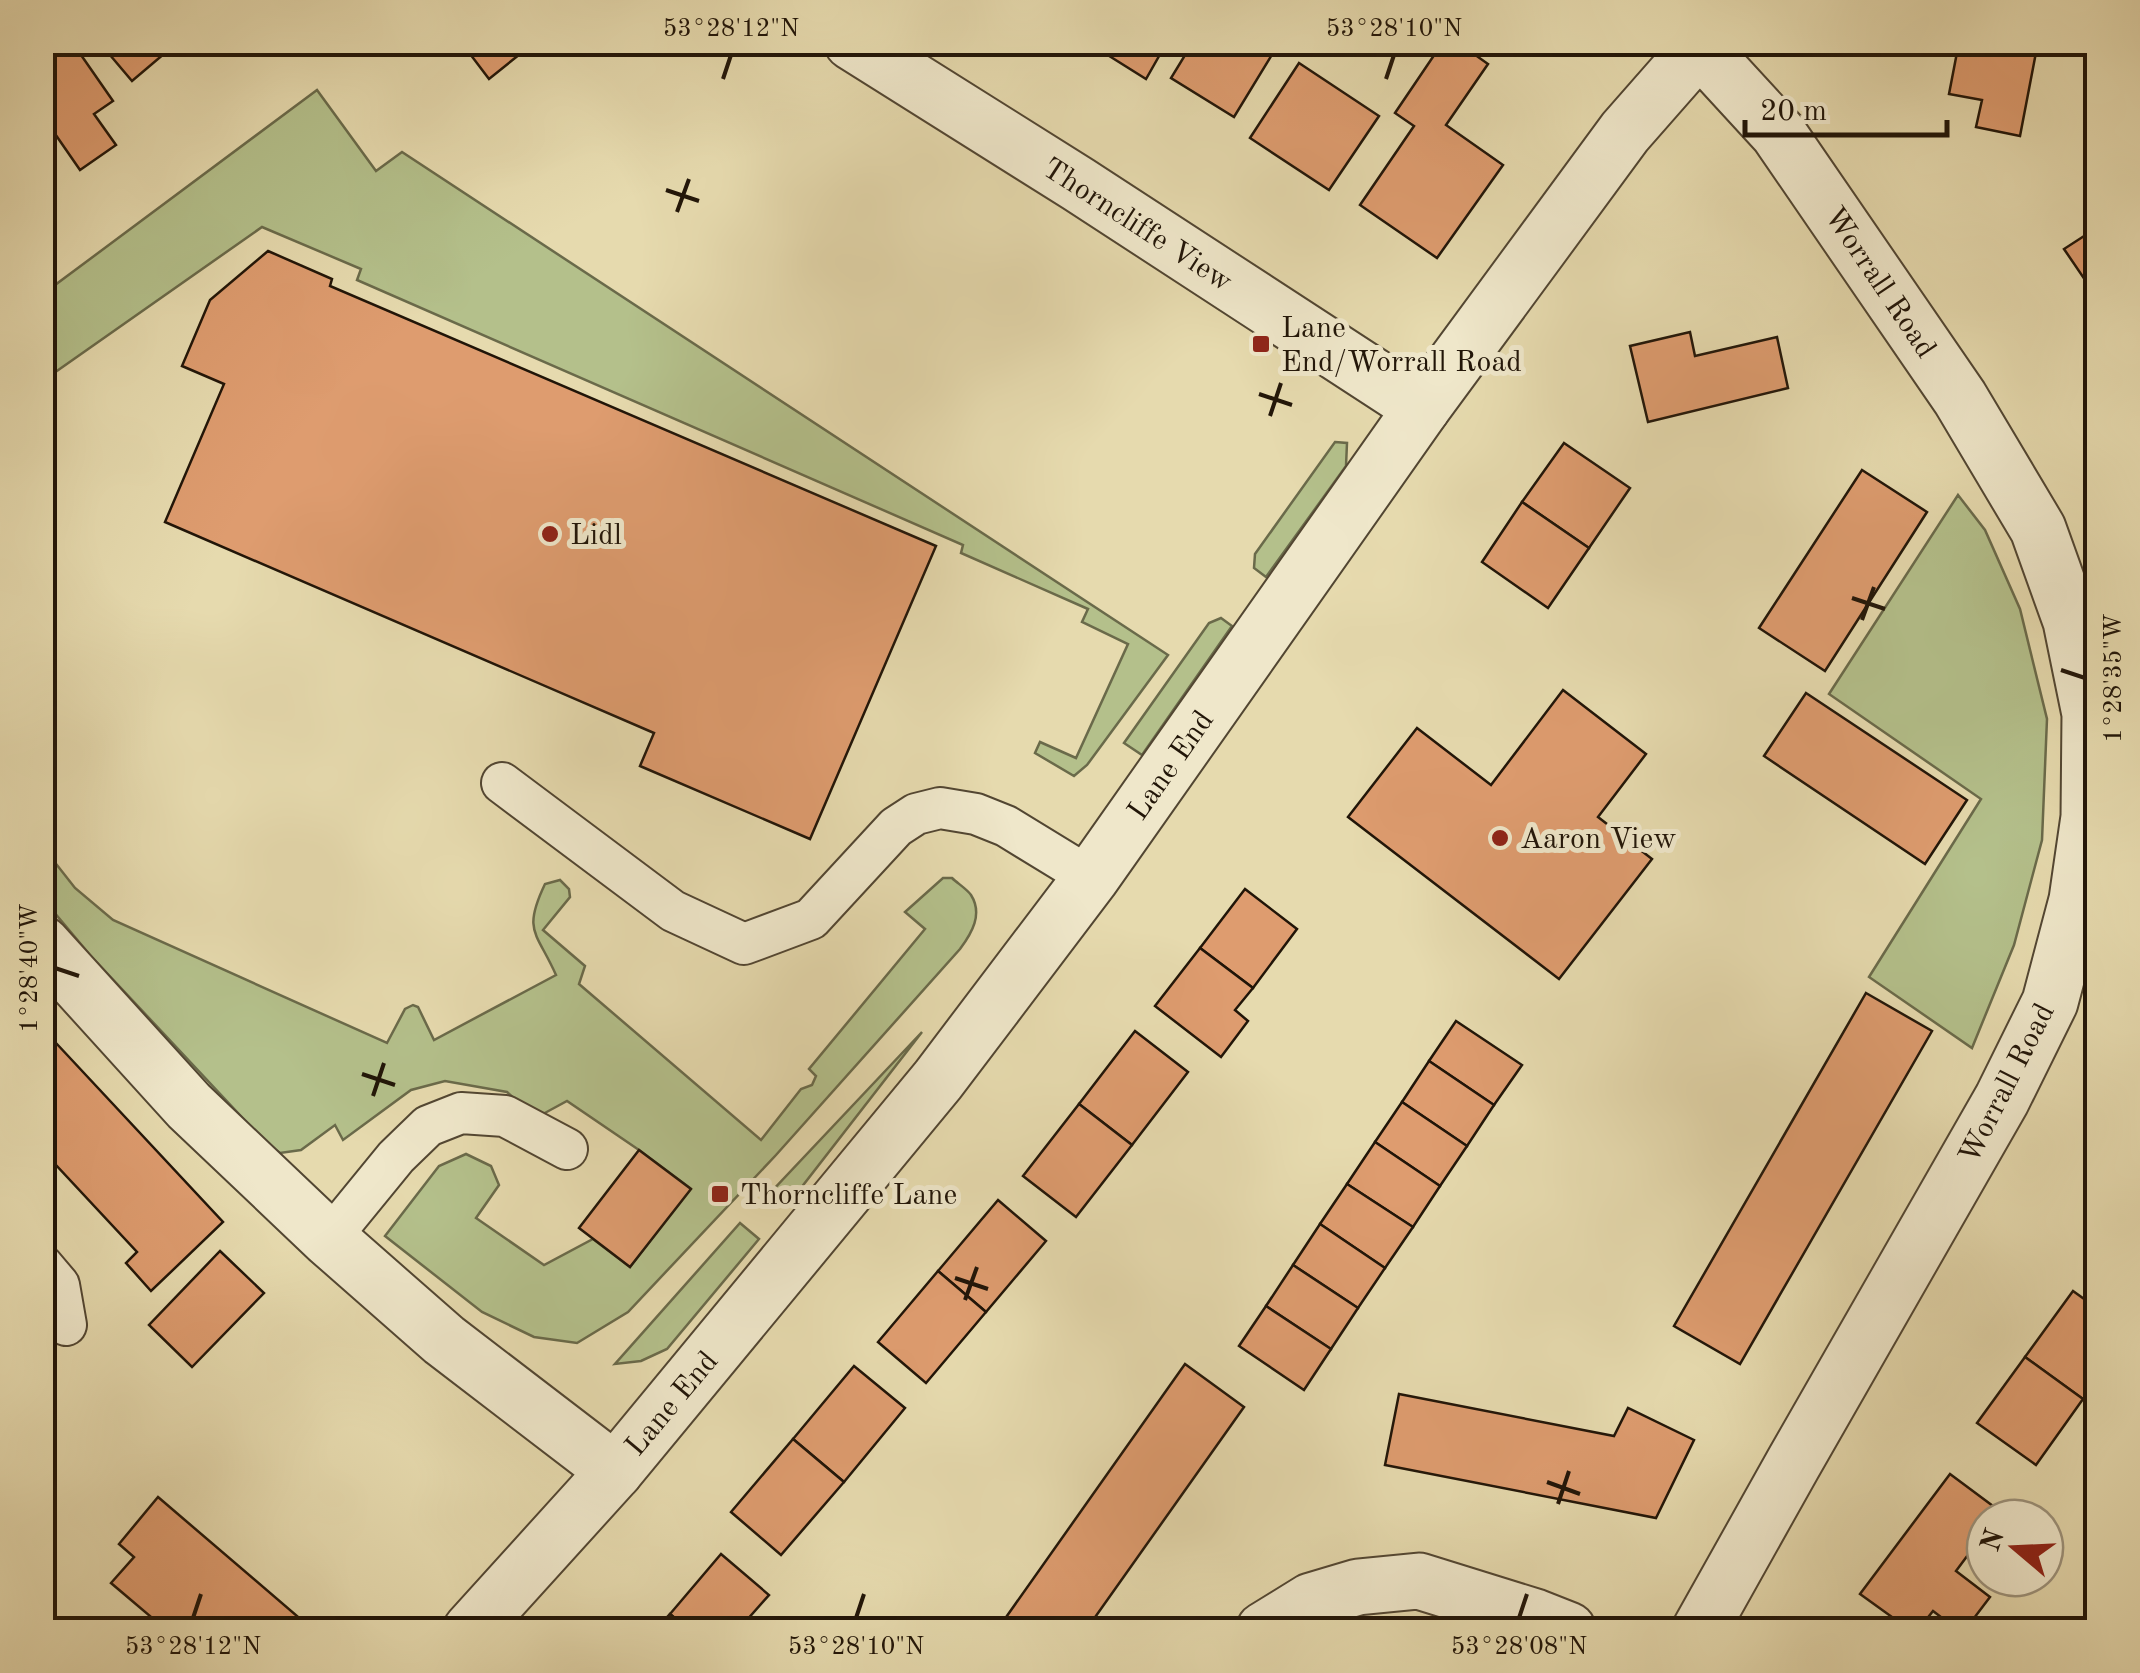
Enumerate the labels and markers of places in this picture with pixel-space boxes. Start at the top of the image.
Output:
place label: Lane End/Worrall Road [1281,314,1522,378]
marker: Lane End/Worrall Road [1250,333,1272,355]
place label: Lidl [570,521,622,551]
marker: Lidl [539,523,561,545]
place label: Aaron View [1520,825,1677,855]
marker: Aaron View [1489,827,1511,849]
place label: Thorncliffe Lane [740,1181,957,1211]
marker: Thorncliffe Lane [709,1183,731,1205]

